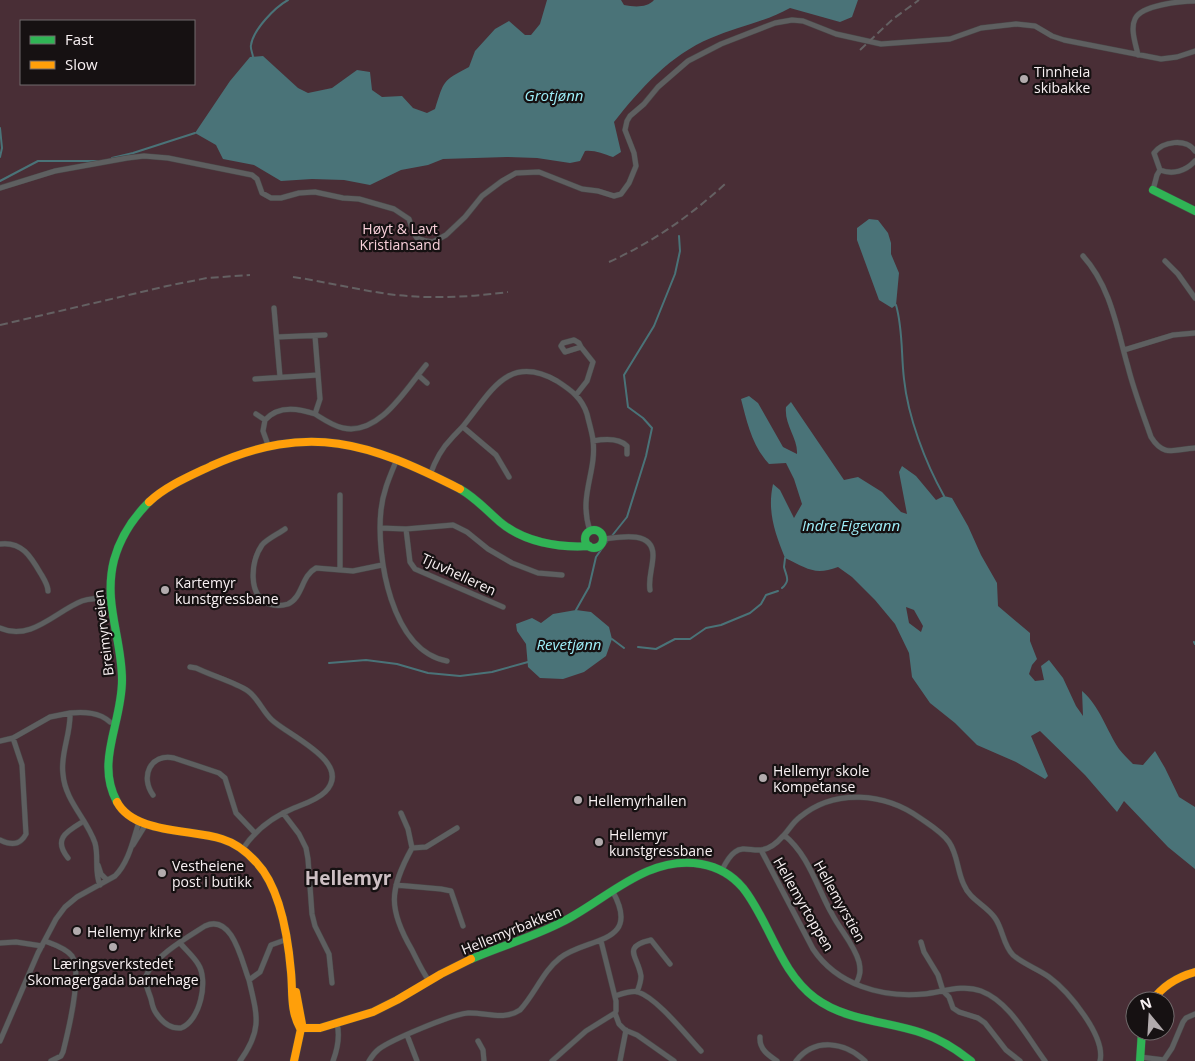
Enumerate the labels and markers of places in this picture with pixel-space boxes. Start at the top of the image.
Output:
place label: Tinnheia skibakke [1034,62,1091,97]
marker: Tinnheia skibakke [1018,73,1030,85]
place label: Kartemyr kunstgressbane [175,573,279,608]
marker: Kartemyr kunstgressbane [159,584,171,596]
place label: Hellemyr skole Kompetanse [773,761,869,796]
marker: Hellemyr skole Kompetanse [757,772,769,784]
place label: Hellemyrhallen [588,791,687,810]
marker: Hellemyrhallen [572,794,584,806]
place label: Hellemyr kunstgressbane [609,825,713,860]
marker: Hellemyr kunstgressbane [593,836,605,848]
place label: Vestheiene post i butikk [172,856,252,891]
marker: Vestheiene post i butikk [156,867,168,879]
place label: Hellemyr kirke [87,922,181,941]
marker: Hellemyr kirke [71,925,83,937]
marker: Læringsverkstedet Skomagergada barnehage [107,941,119,953]
place label: Læringsverkstedet Skomagergada barnehage [27,954,199,989]

